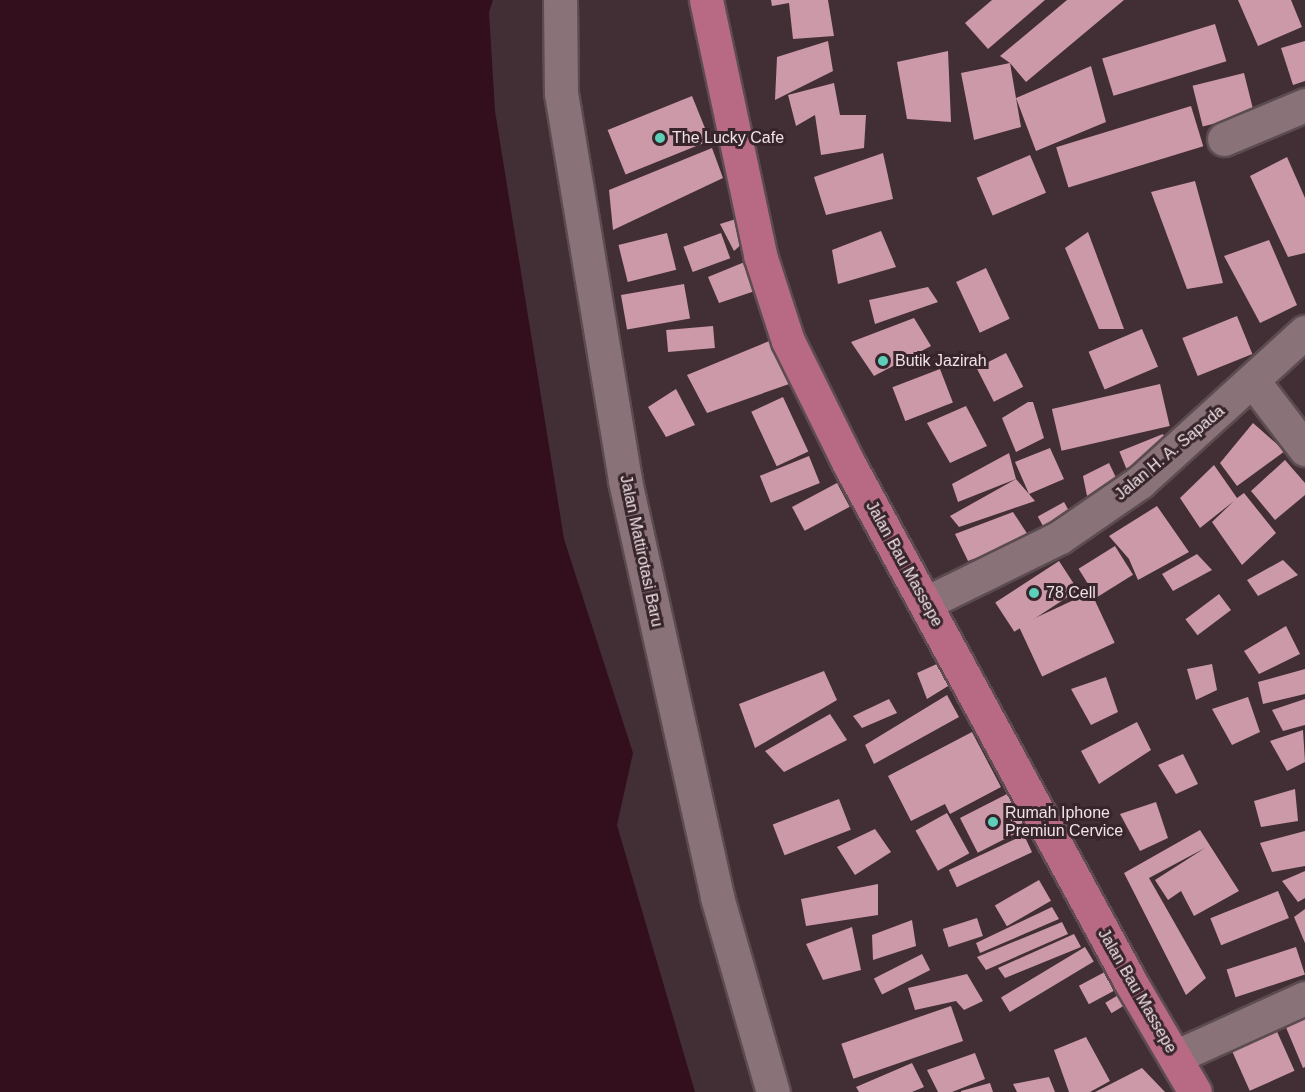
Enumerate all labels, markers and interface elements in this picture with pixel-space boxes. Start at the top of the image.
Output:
place label: The Lucky Cafe [672,128,784,148]
marker: The Lucky Cafe [653,131,667,145]
place label: Butik Jazirah [895,351,987,371]
marker: Butik Jazirah [876,354,890,368]
street label: Jalan H. A. Sapada [1111,401,1229,505]
street label: Jalan Mattirotasi Baru [616,473,666,629]
street label: Jalan Bau Massepe [862,498,946,630]
place label: 78 Cell [1046,583,1096,603]
marker: 78 Cell [1027,586,1041,600]
place label: Rumah Iphone Premiun Cervice [1005,803,1123,841]
marker: Rumah Iphone Premiun Cervice [986,815,1000,829]
street label: Jalan Bau Massepe [1094,925,1180,1057]

